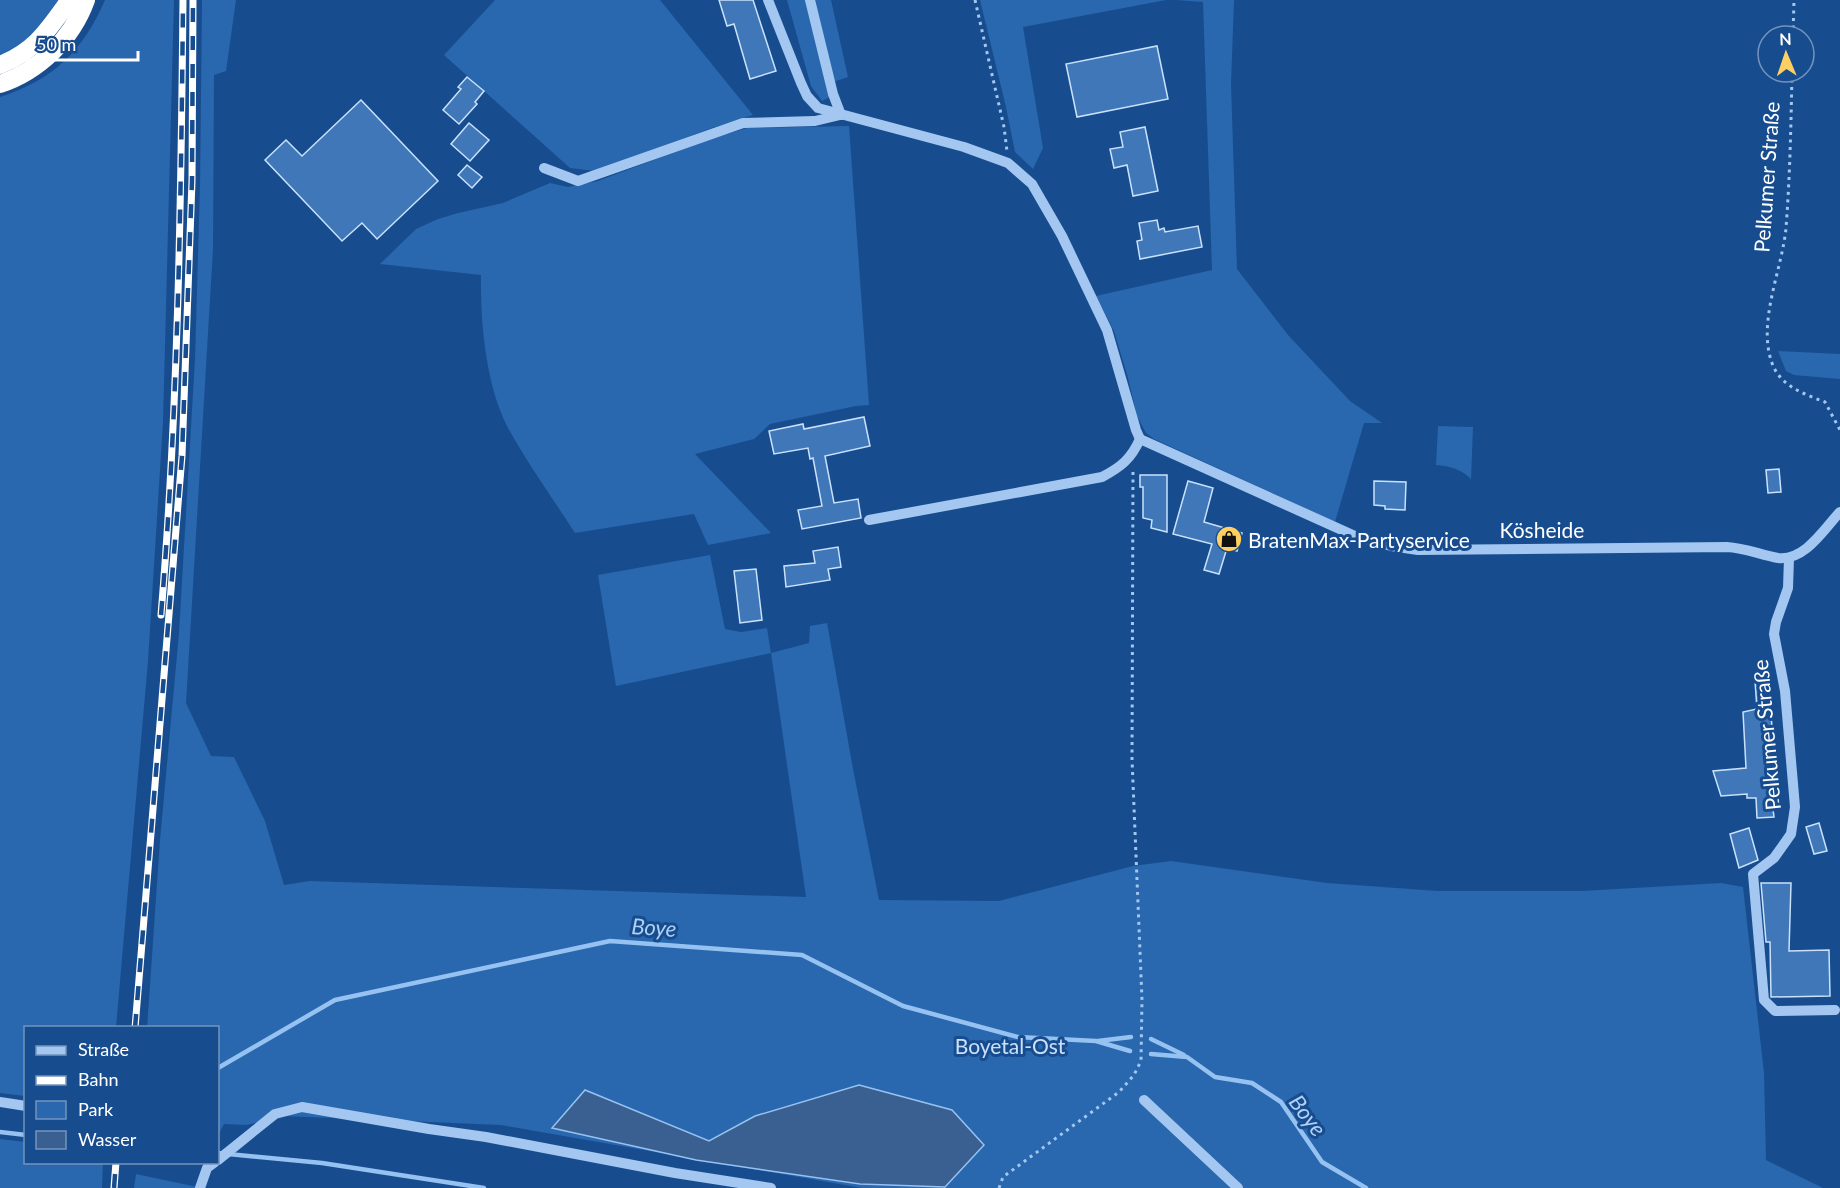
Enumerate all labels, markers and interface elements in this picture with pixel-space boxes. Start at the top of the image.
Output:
scale bar [27,24,138,62]
north arrow [1756,24,1816,84]
text: N [1779,29,1792,48]
text: 50 m [36,33,76,55]
street label: Pelkumer Straße [1748,101,1784,253]
street label: Kösheide [1500,517,1584,542]
shop icon: BratenMax-Partyservice [1214,524,1244,554]
place label: BratenMax-Partyservice [1248,527,1470,552]
street label: Pelkumer Straße [1747,659,1785,811]
water label: Boye [631,912,677,942]
legend [24,1026,219,1164]
park label: Boyetal-Ost [955,1033,1066,1058]
text: Straße [78,1038,129,1060]
text: Bahn [78,1068,119,1090]
water label: Boye [1284,1089,1332,1141]
text: Park [78,1098,114,1120]
text: Wasser [78,1128,137,1150]

